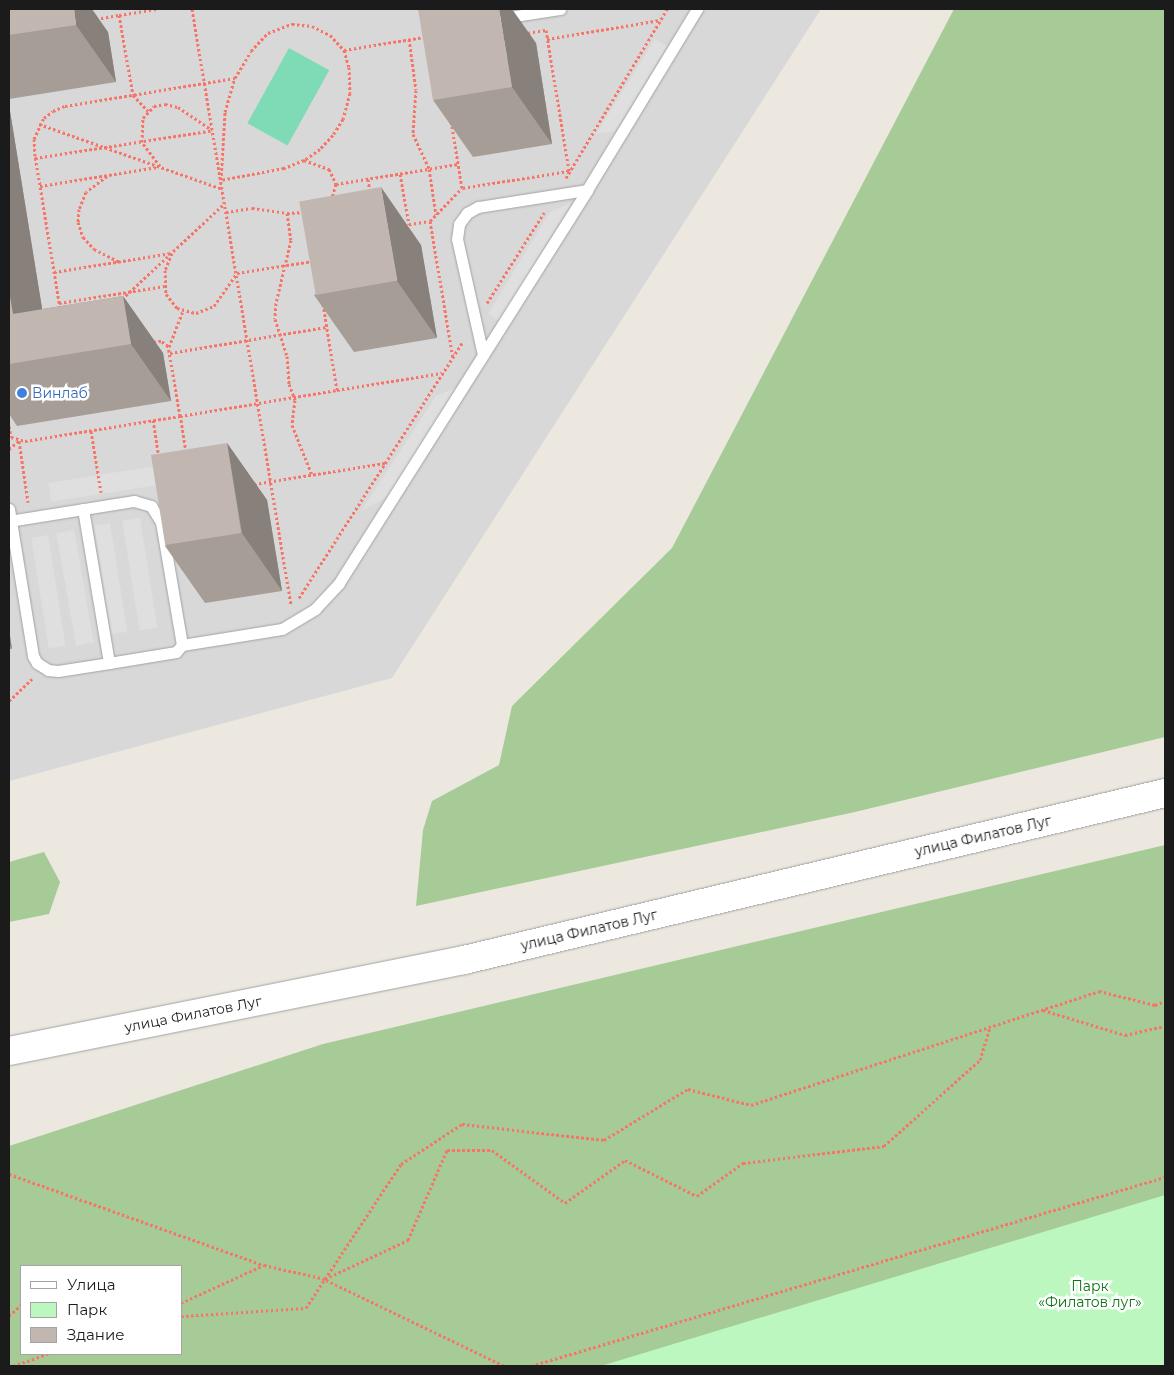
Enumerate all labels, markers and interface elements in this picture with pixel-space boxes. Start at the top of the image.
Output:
place label: Винлаб [32,385,88,401]
marker: Винлаб [16,387,28,399]
street label: улица Филатов Луг [913,812,1053,860]
street label: улица Филатов Луг [519,906,659,954]
street label: улица Филатов Луг [123,992,263,1036]
legend [20,1265,182,1355]
text: Улица [67,1275,115,1294]
park label: Парк «Филатов луг» [1038,1278,1142,1310]
text: Парк [67,1300,107,1319]
text: Здание [67,1325,125,1344]

